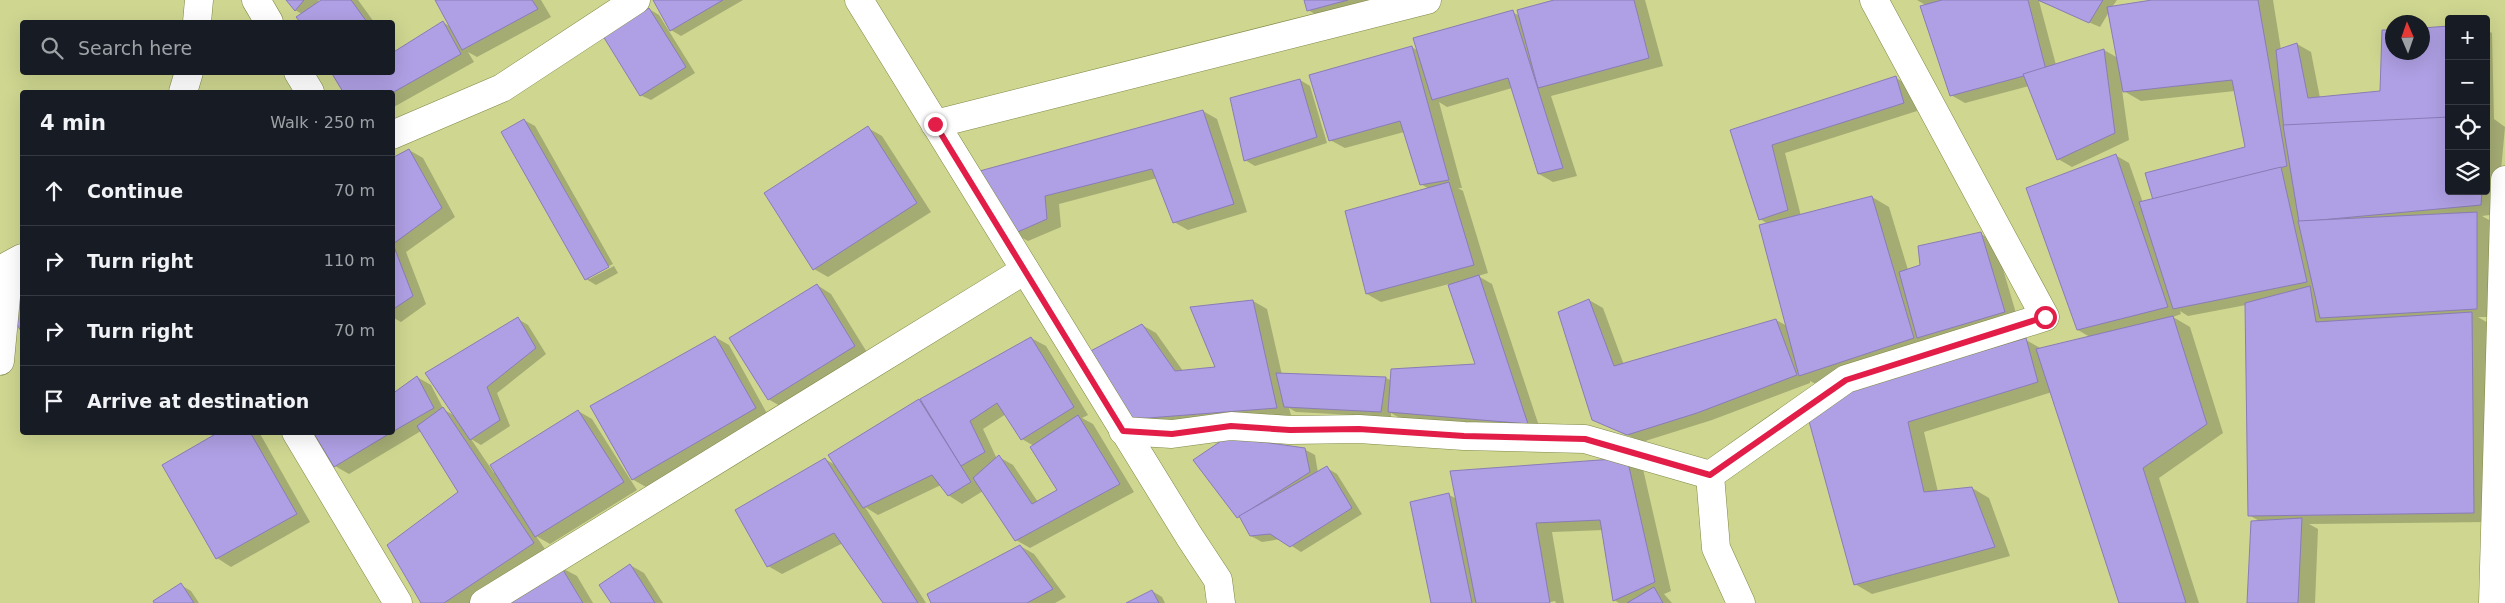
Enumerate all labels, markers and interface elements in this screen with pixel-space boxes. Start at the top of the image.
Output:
north arrow [2385,15,2430,60]
map controls [2445,15,2490,195]
button: + [2445,15,2490,60]
search box [20,20,395,75]
icon: search [38,34,66,62]
text: Search here [78,37,192,59]
button: − [2445,60,2490,105]
button: locate [2445,105,2490,150]
text: 4 min [40,111,106,135]
text: Walk · 250 m [270,113,375,132]
route end [924,113,947,136]
button: layers [2445,150,2490,195]
icon: ahead [40,177,68,205]
text: Continue [87,180,183,202]
text: 70 m [334,181,375,200]
icon: right [40,247,68,275]
text: Turn right [87,250,193,272]
text: 110 m [324,251,375,270]
route start [2034,306,2057,329]
icon: right [40,317,68,345]
text: Turn right [87,320,193,342]
text: 70 m [334,321,375,340]
icon: arrive [40,387,68,415]
text: Arrive at destination [87,390,309,412]

